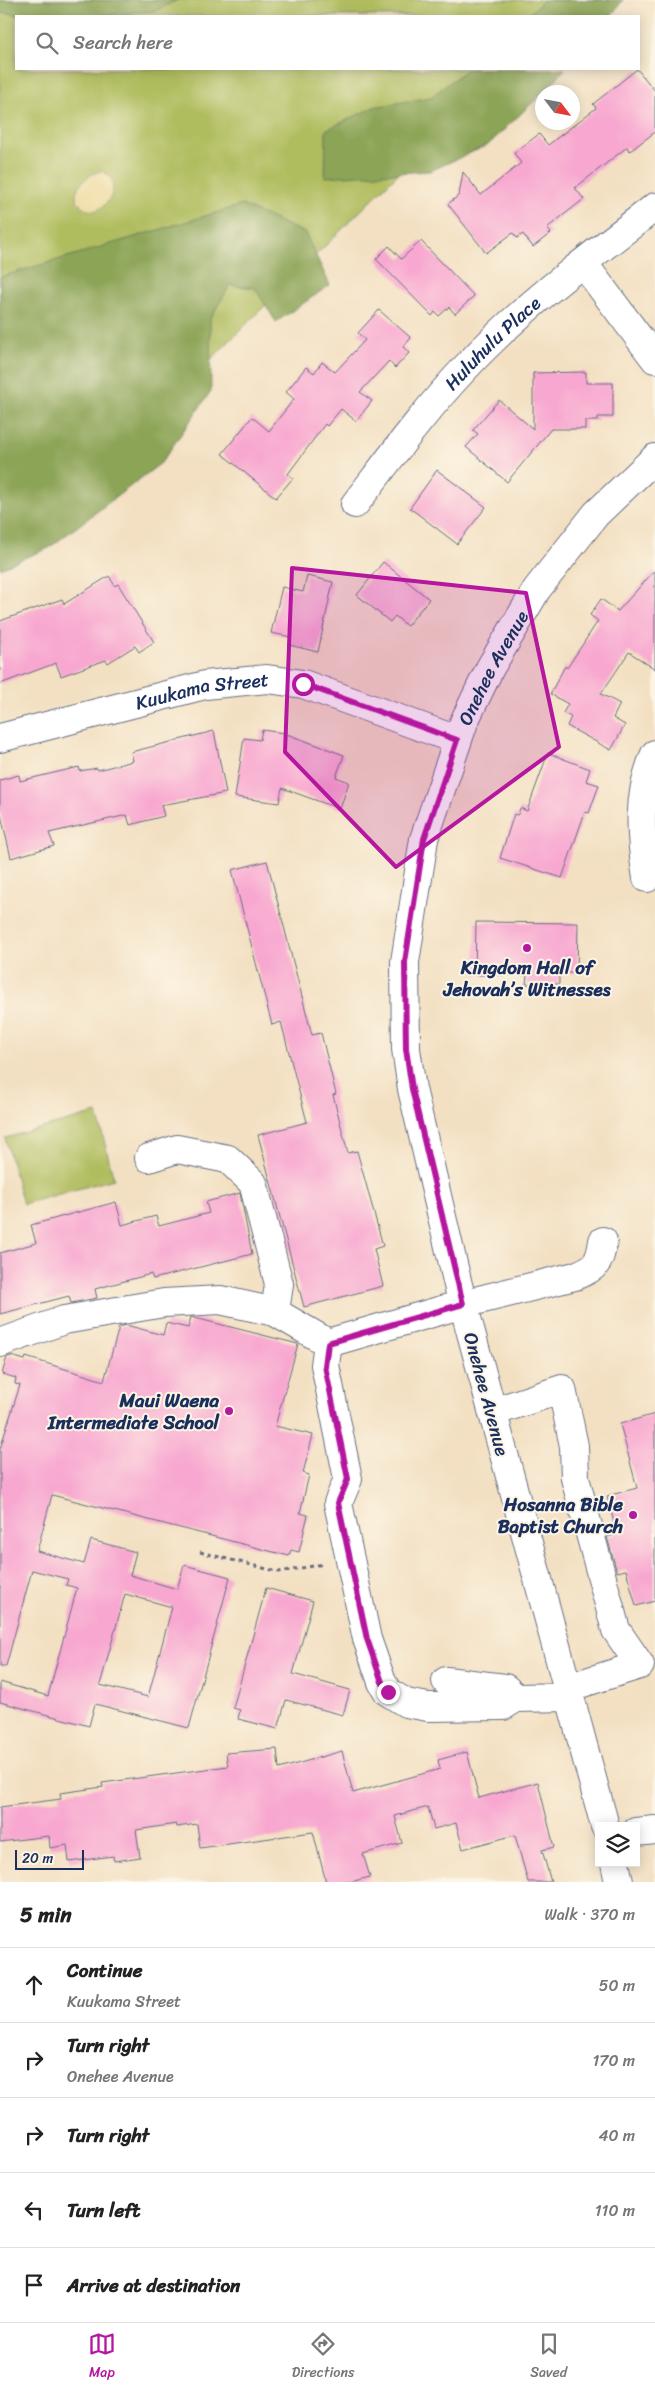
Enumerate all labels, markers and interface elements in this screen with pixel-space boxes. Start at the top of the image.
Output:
search box [15,15,640,70]
text: Search here [73,26,173,59]
icon: search [33,29,61,57]
north arrow [535,85,580,130]
street label: Huluhulu Place [436,287,548,398]
street label: Onehee Avenue [449,604,538,731]
street label: Kuukama Street [132,663,270,719]
route start [292,673,315,696]
marker: Kingdom Hall of Jehovah’s Witnesses [521,942,533,954]
place label: Kingdom Hall of Jehovah’s Witnesses [443,951,612,1006]
street label: Onehee Avenue [454,1329,519,1460]
place label: Maui Waena Intermediate School [47,1384,220,1439]
marker: Maui Waena Intermediate School [223,1405,235,1417]
place label: Hosanna Bible Baptist Church [498,1488,623,1543]
marker: Hosanna Bible Baptist Church [627,1509,639,1521]
route end [377,1681,400,1704]
map controls [595,1822,640,1867]
button: layers [595,1822,640,1867]
text: 20 m [22,1846,53,1871]
scale bar [15,1847,84,1870]
text: 5 min [20,1896,72,1934]
text: Walk · 370 m [544,1900,635,1929]
text: Continue [67,1954,143,1987]
icon: ahead [20,1971,48,1999]
text: 50 m [599,1971,635,2000]
text: Kuukama Street [67,1987,181,2016]
text: Turn right [67,2029,149,2062]
icon: right [20,2046,48,2074]
text: 170 m [592,2046,635,2075]
text: Onehee Avenue [67,2062,174,2091]
text: Turn right [67,2119,149,2152]
icon: right [20,2121,48,2149]
text: 40 m [598,2121,635,2150]
text: Turn left [67,2194,140,2227]
icon: left [20,2196,48,2224]
text: 110 m [595,2196,635,2225]
text: Arrive at destination [67,2269,240,2302]
icon: arrive [20,2271,48,2299]
tab: Map [88,2330,116,2385]
tab: Directions [292,2330,354,2385]
tab: Saved [530,2330,567,2385]

